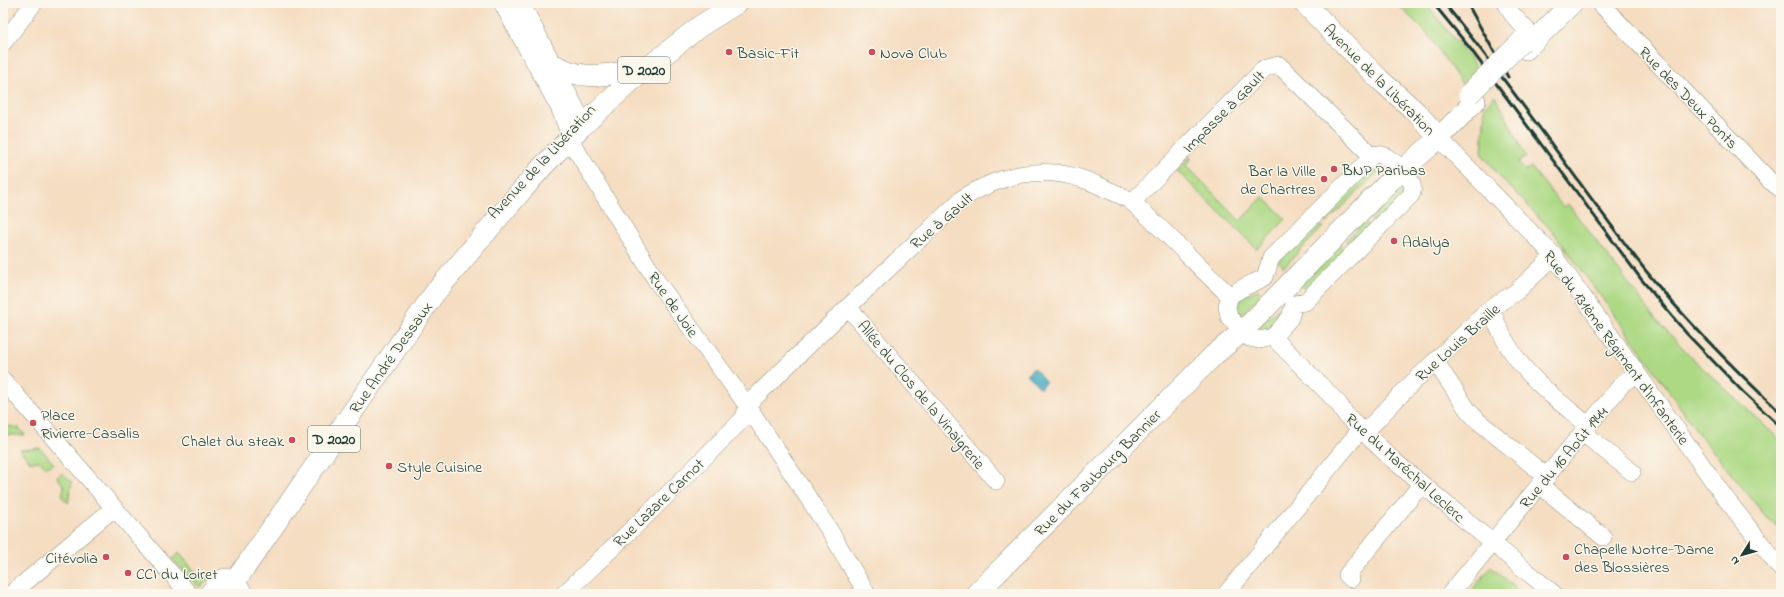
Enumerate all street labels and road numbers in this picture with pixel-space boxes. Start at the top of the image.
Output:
street label: Avenue de la Libération [1317,19,1440,142]
street label: Rue des Deux Ponts [1632,42,1743,155]
road number: D 2020 [618,57,670,83]
street label: Impasse à Gault [1177,65,1272,159]
street label: Avenue de la Libération [483,99,602,225]
street label: Rue à Gault [905,187,980,256]
street label: Rue du 131ème Régiment d'Infanterie [1536,246,1695,451]
street label: Rue de Joie [641,267,704,344]
street label: Rue André Dessaux [344,297,439,419]
street label: Rue Louis Braille [1410,298,1507,388]
street label: Allée du Clos de la Vinaigrerie [851,316,991,476]
street label: Rue du 16 Août 1944 [1514,402,1615,515]
street label: Rue du Faubourg Bannier [1029,404,1168,543]
street label: Rue du Maréchal Leclerc [1339,408,1471,529]
road number: D 2020 [308,426,360,452]
street label: Rue Lazare Carnot [608,453,711,553]

